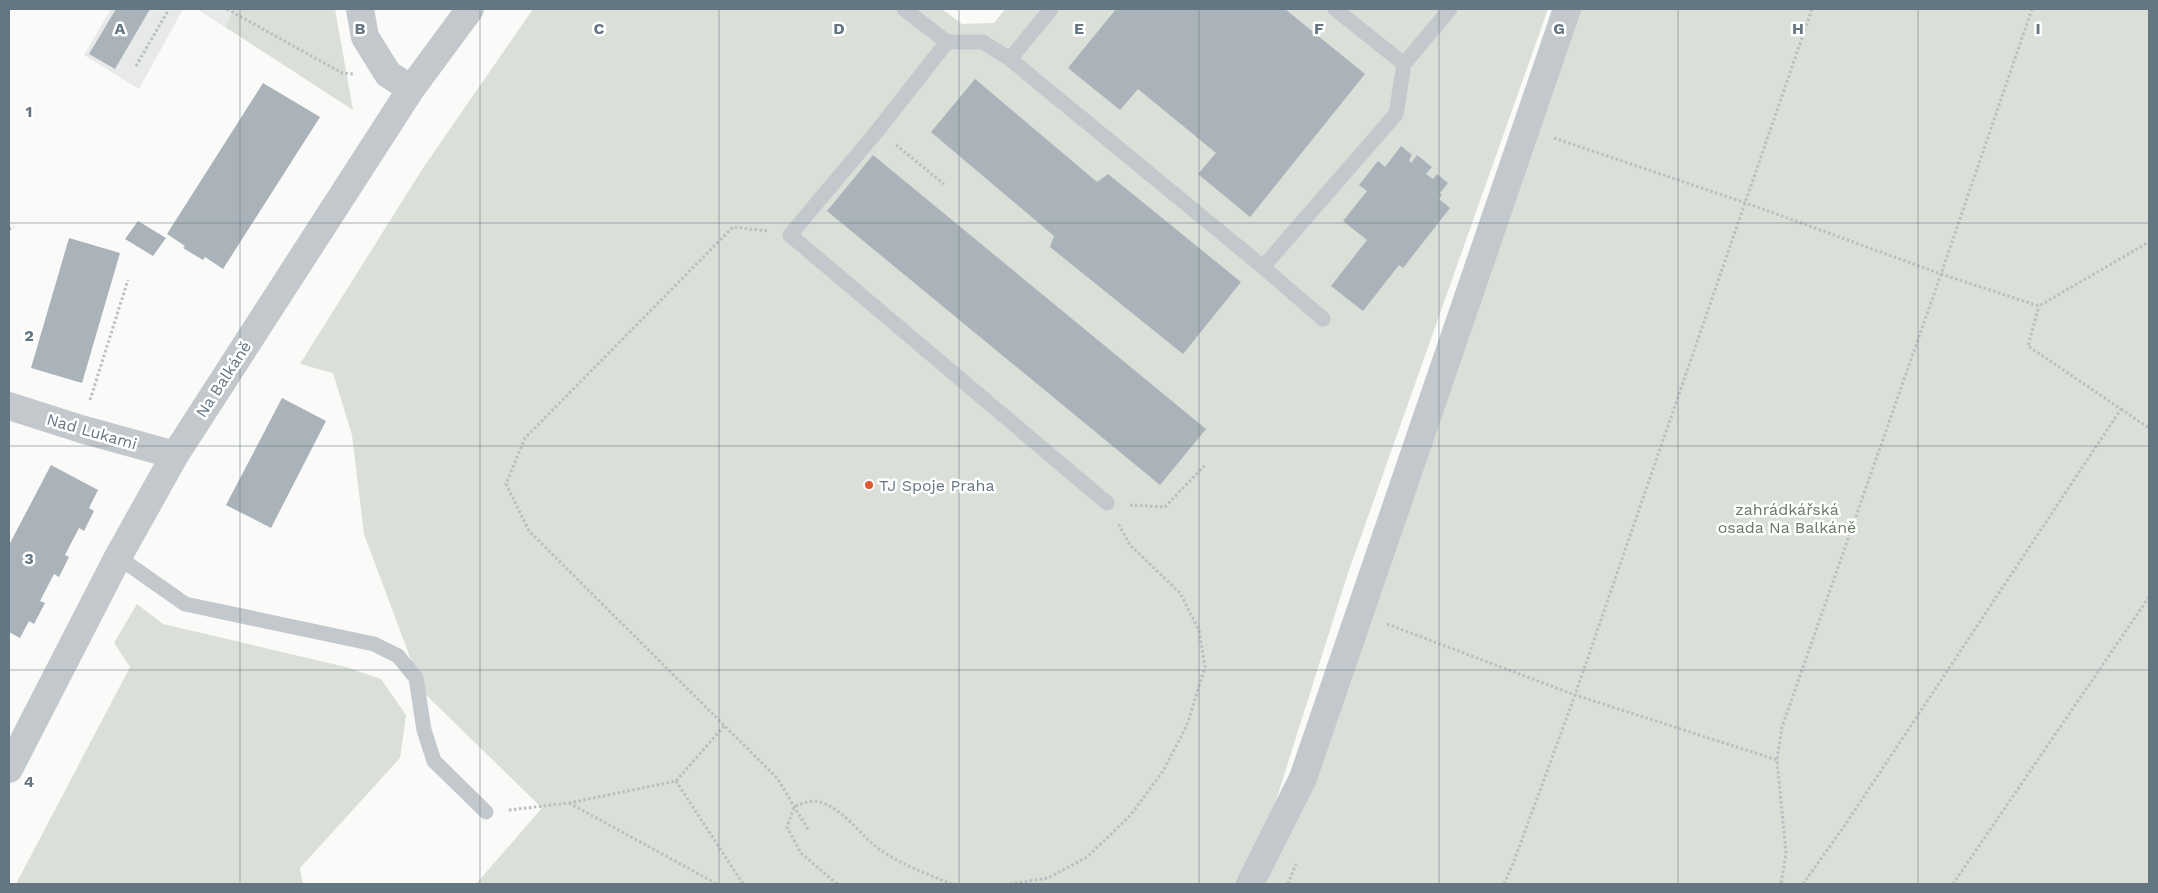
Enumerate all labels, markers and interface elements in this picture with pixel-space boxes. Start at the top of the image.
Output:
text: A [115,19,126,38]
text: B [355,19,366,38]
text: C [594,19,605,38]
text: D [833,19,845,38]
text: E [1074,19,1084,38]
text: F [1314,19,1324,38]
text: G [1553,19,1565,38]
text: H [1792,19,1804,38]
text: I [2035,19,2041,38]
text: 1 [26,102,32,121]
text: 2 [24,326,34,345]
street label: Na Balkáně [192,337,255,421]
street label: Nad Lukami [45,410,139,453]
place label: TJ Spoje Praha [879,476,995,495]
marker: TJ Spoje Praha [863,479,875,491]
park label: zahrádkářská osada Na Balkáně [1718,500,1856,537]
text: 3 [24,549,34,568]
text: 4 [24,772,34,791]

